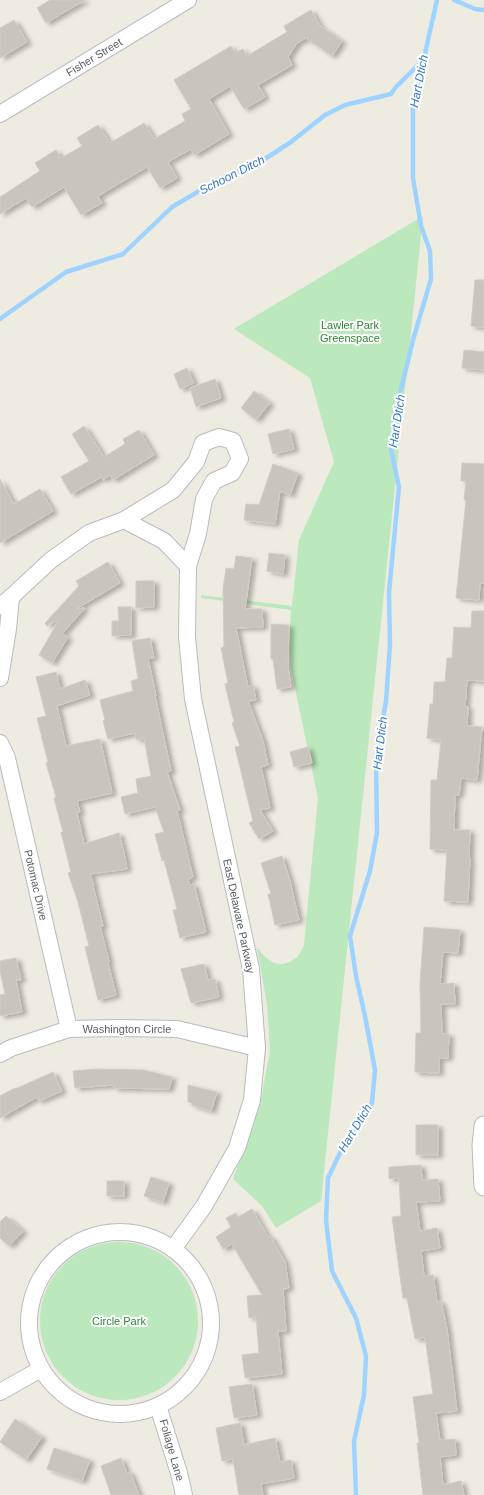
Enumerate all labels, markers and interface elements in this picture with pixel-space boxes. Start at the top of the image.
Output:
street label: Fisher Street [64,36,124,78]
water label: Hart Dtich [407,53,431,109]
water label: Schoon Ditch [197,152,267,197]
park label: Lawler Park Greenspace [320,319,380,344]
water label: Hart Dtich [386,393,408,448]
water label: Hart Dtich [370,715,390,770]
street label: Potomac Drive [22,849,50,921]
street label: East Delaware Parkway [221,858,257,975]
street label: Washington Circle [83,1023,171,1035]
water label: Hart Dtich [335,1101,375,1154]
park label: Circle Park [92,1315,146,1327]
street label: Foliage Lane [157,1418,187,1482]

